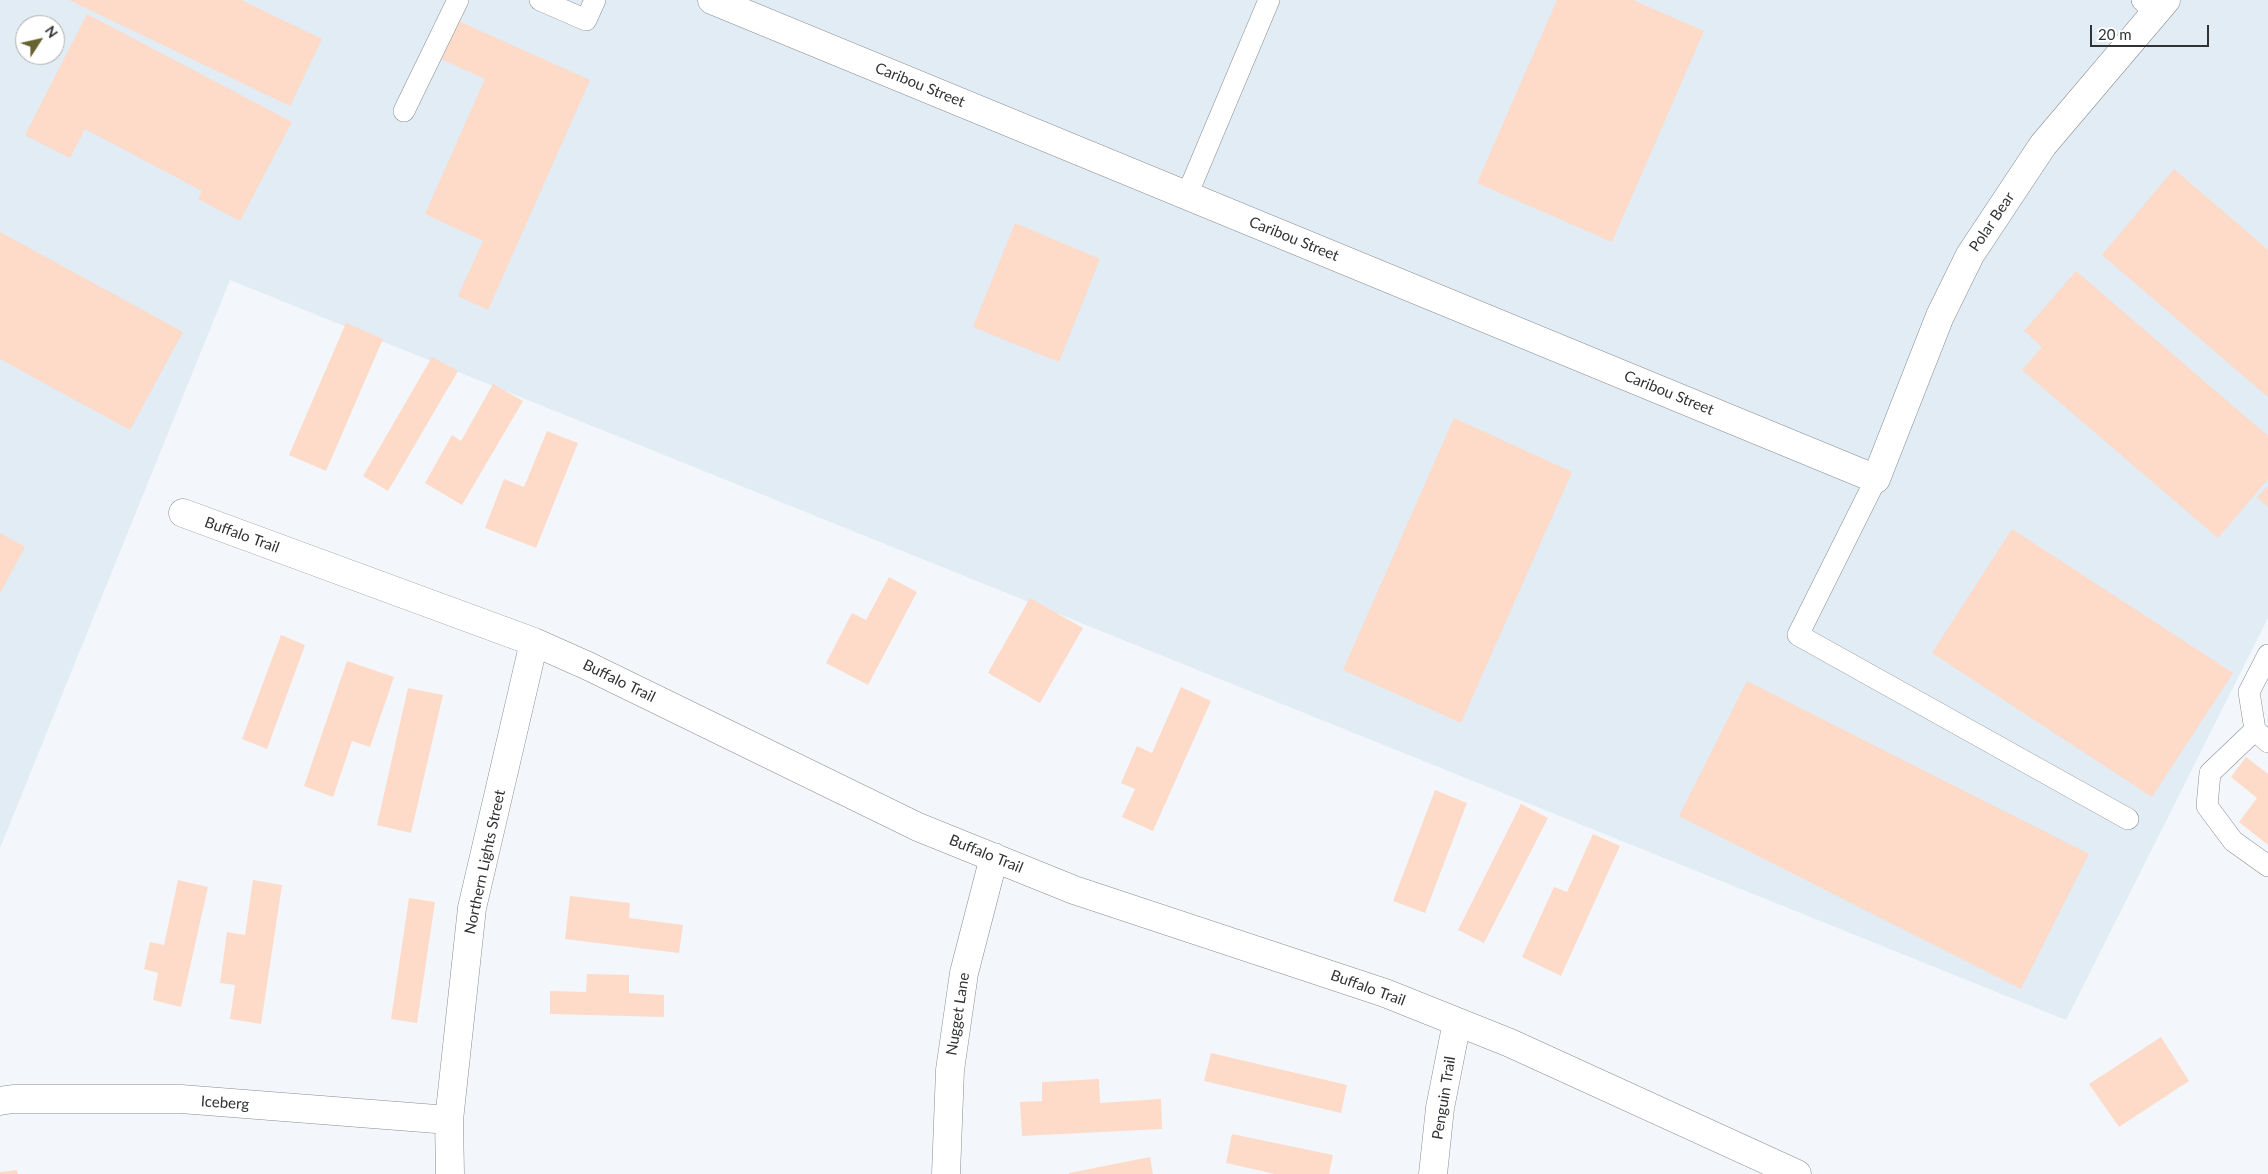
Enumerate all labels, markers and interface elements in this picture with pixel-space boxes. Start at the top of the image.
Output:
north arrow [15,15,65,65]
scale bar [2093,15,2212,47]
text: N [42,22,62,41]
text: 20 m [2098,25,2132,43]
street label: Caribou Street [873,59,967,111]
street label: Polar Bear [1966,189,2018,255]
street label: Caribou Street [1247,213,1341,265]
street label: Caribou Street [1622,367,1716,419]
street label: Buffalo Trail [202,513,282,557]
street label: Buffalo Trail [580,656,658,706]
street label: Northern Lights Street [461,788,509,936]
street label: Buffalo Trail [946,831,1026,877]
street label: Buffalo Trail [1328,966,1408,1010]
street label: Nugget Lane [943,971,973,1057]
street label: Penguin Trail [1429,1055,1459,1141]
street label: Iceberg [200,1092,250,1114]

